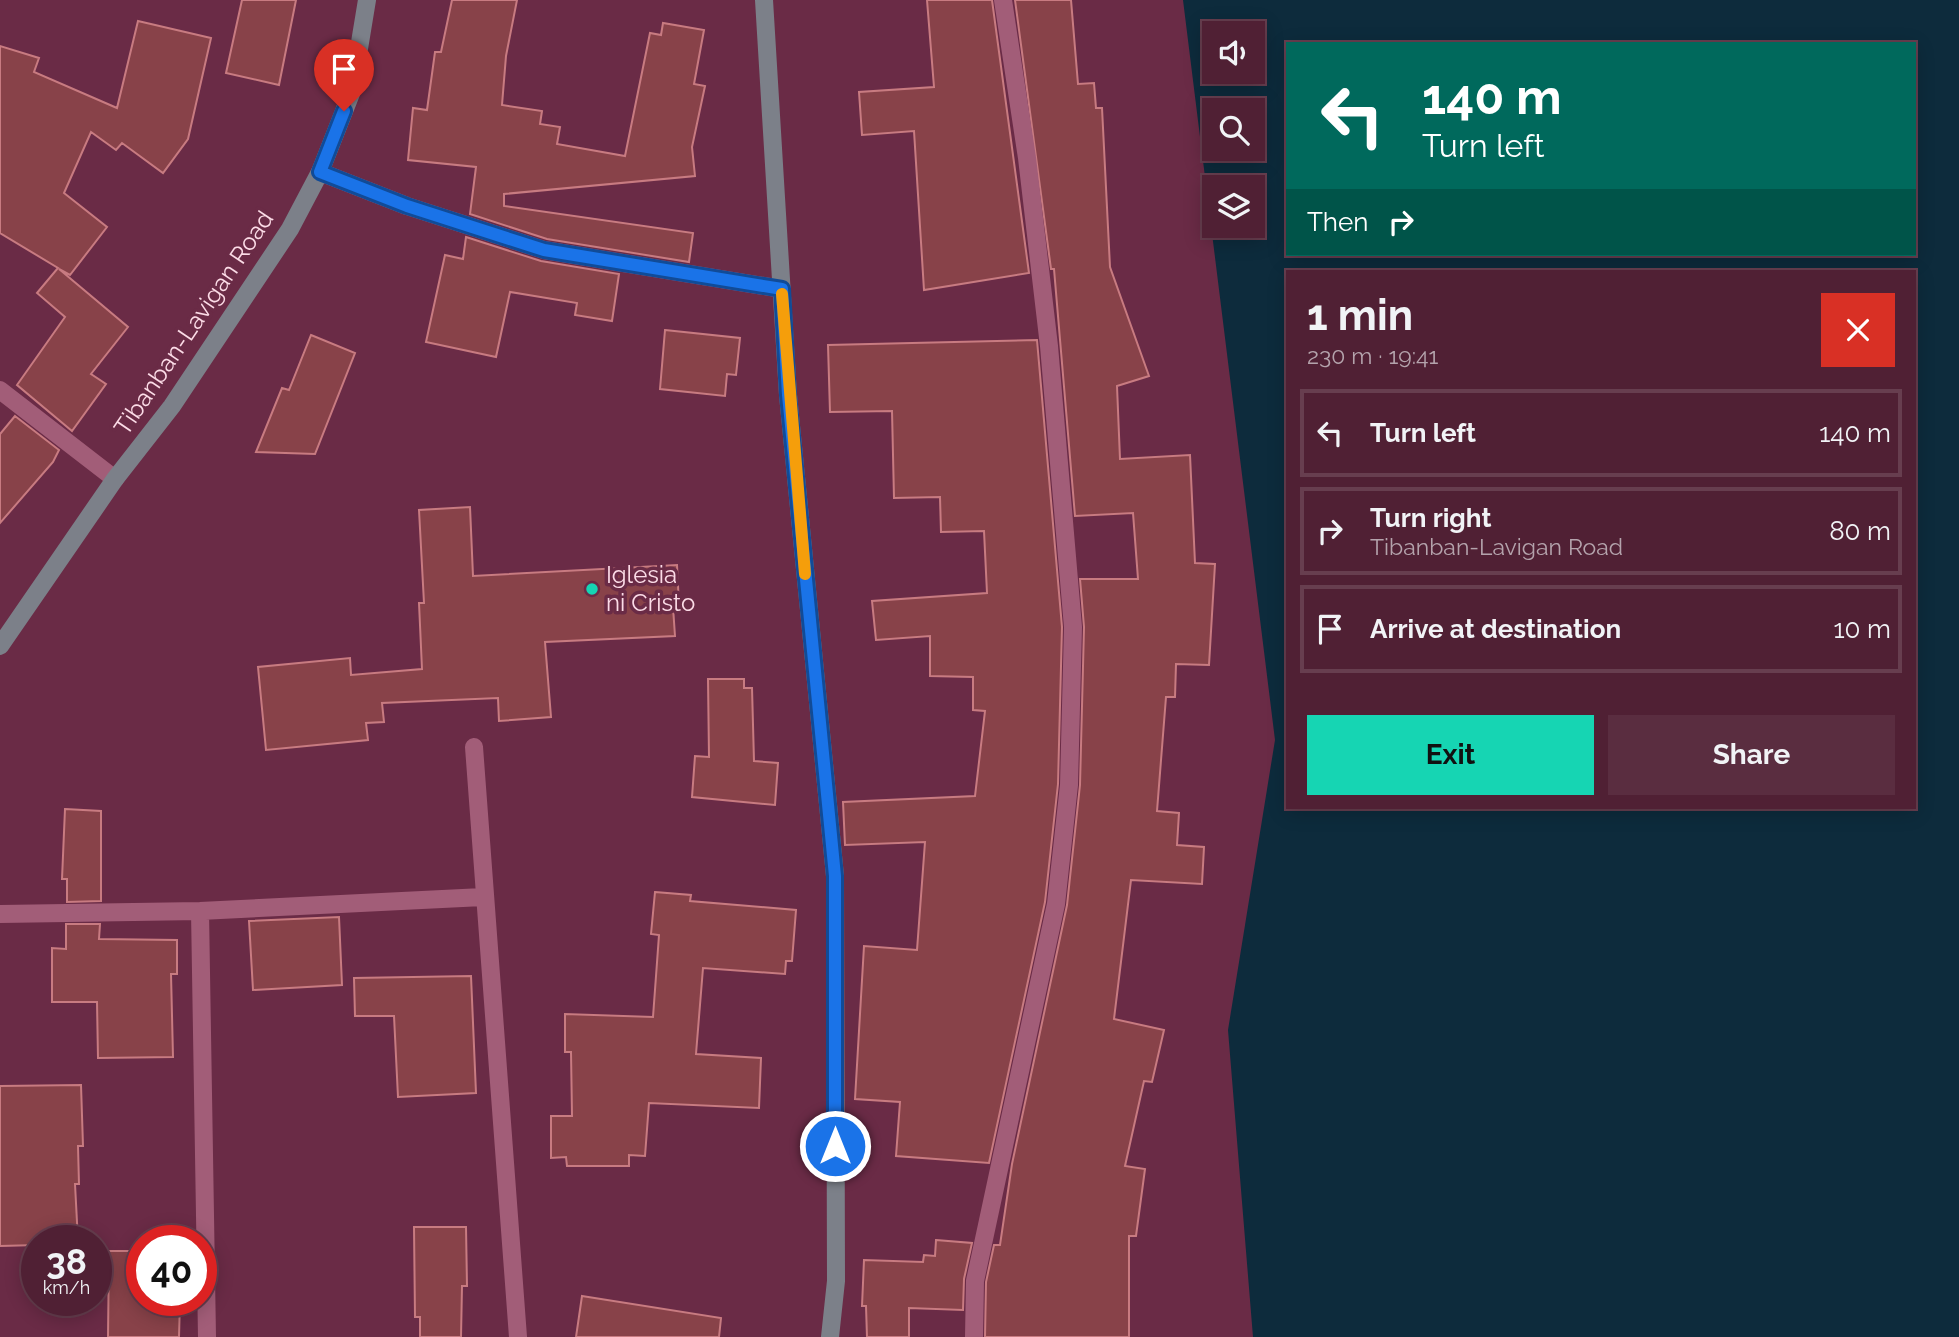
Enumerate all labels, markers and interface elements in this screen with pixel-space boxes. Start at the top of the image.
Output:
map controls [1202,21,1265,238]
button: sound [1202,21,1265,84]
pin [314,39,374,111]
icon: arrive [325,50,363,88]
text: 140 m [1422,68,1562,125]
icon: left [1307,70,1398,161]
button: search [1202,98,1265,161]
text: Turn left [1422,127,1544,164]
button: layers [1202,175,1265,238]
icon: right [1382,203,1420,241]
street label: Tibanban-Lavigan Road [108,205,279,440]
text: Then [1307,207,1368,237]
text: 1 min [1307,291,1413,340]
button: close [1821,293,1895,367]
text: 230 m · 19:41 [1307,342,1438,369]
icon: left [1311,414,1349,452]
text: Turn left [1370,418,1476,448]
text: 140 m [1819,418,1891,448]
text: Turn right [1370,503,1491,533]
icon: right [1311,512,1349,550]
text: 80 m [1829,516,1891,546]
text: Tibanban-Lavigan Road [1370,533,1623,560]
place label: Iglesia ni Cristo [606,560,695,617]
marker: Iglesia ni Cristo [584,581,600,597]
icon: arrive [1311,610,1349,648]
text: Arrive at destination [1370,614,1621,644]
text: 10 m [1833,614,1891,644]
button: Exit [1307,715,1594,795]
button: Share [1608,715,1895,795]
position arrow [798,1109,872,1183]
speed limit sign: 40 [126,1225,217,1316]
text: 38 [46,1241,87,1282]
text: km/h [43,1277,90,1298]

